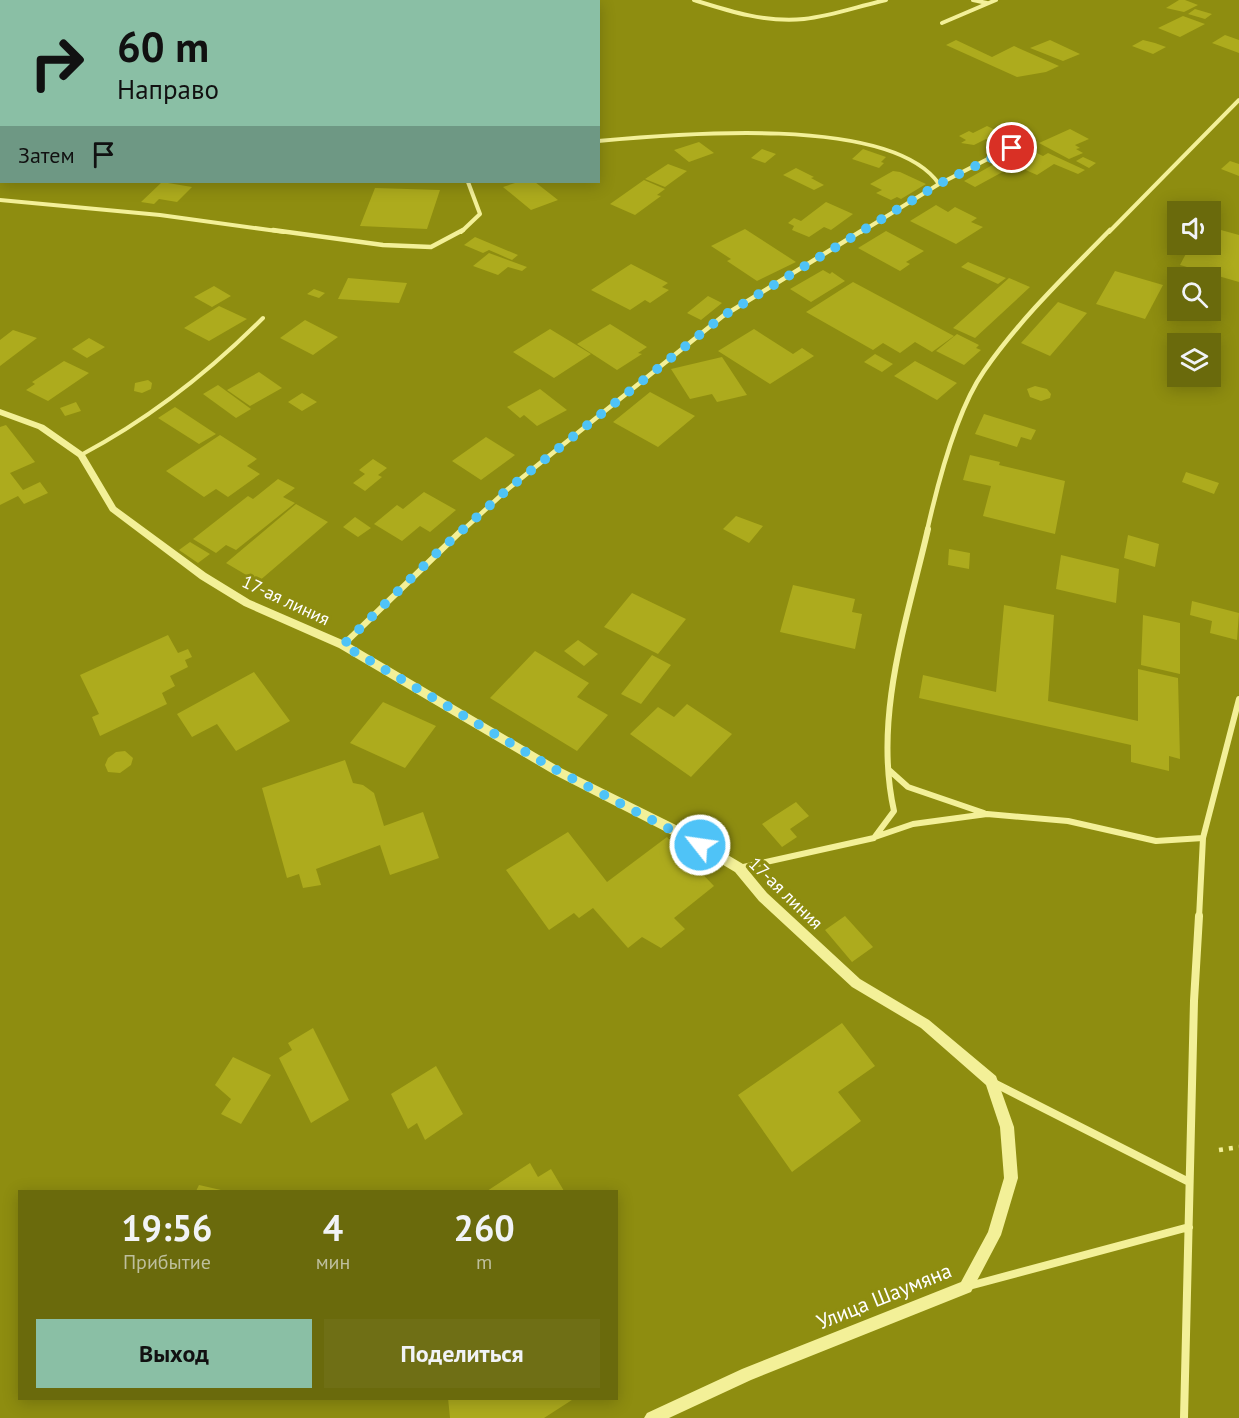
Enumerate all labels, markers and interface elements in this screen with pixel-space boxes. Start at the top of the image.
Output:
text: 60 m [117,19,209,74]
icon: right [18,24,96,102]
text: Направо [117,72,219,106]
pin [986,122,1037,173]
icon: arrive [995,131,1028,164]
icon: arrive [87,138,120,171]
text: Затем [18,141,75,169]
map controls [1167,201,1221,387]
button: sound [1167,201,1221,255]
button: search [1167,267,1221,321]
button: layers [1167,333,1221,387]
street label: 17-ая линия [238,570,334,630]
position arrow [668,813,732,877]
street label: 17-ая линия [744,852,828,934]
text: 19:56 [121,1204,213,1251]
text: 4 [323,1204,343,1251]
text: 260 [454,1204,515,1251]
text: Прибытие [123,1249,211,1275]
text: мин [316,1249,350,1275]
text: m [476,1249,492,1275]
street label: Улица Шаумяна [813,1257,955,1335]
button: Выход [36,1319,312,1388]
button: Поделиться [324,1319,600,1388]

